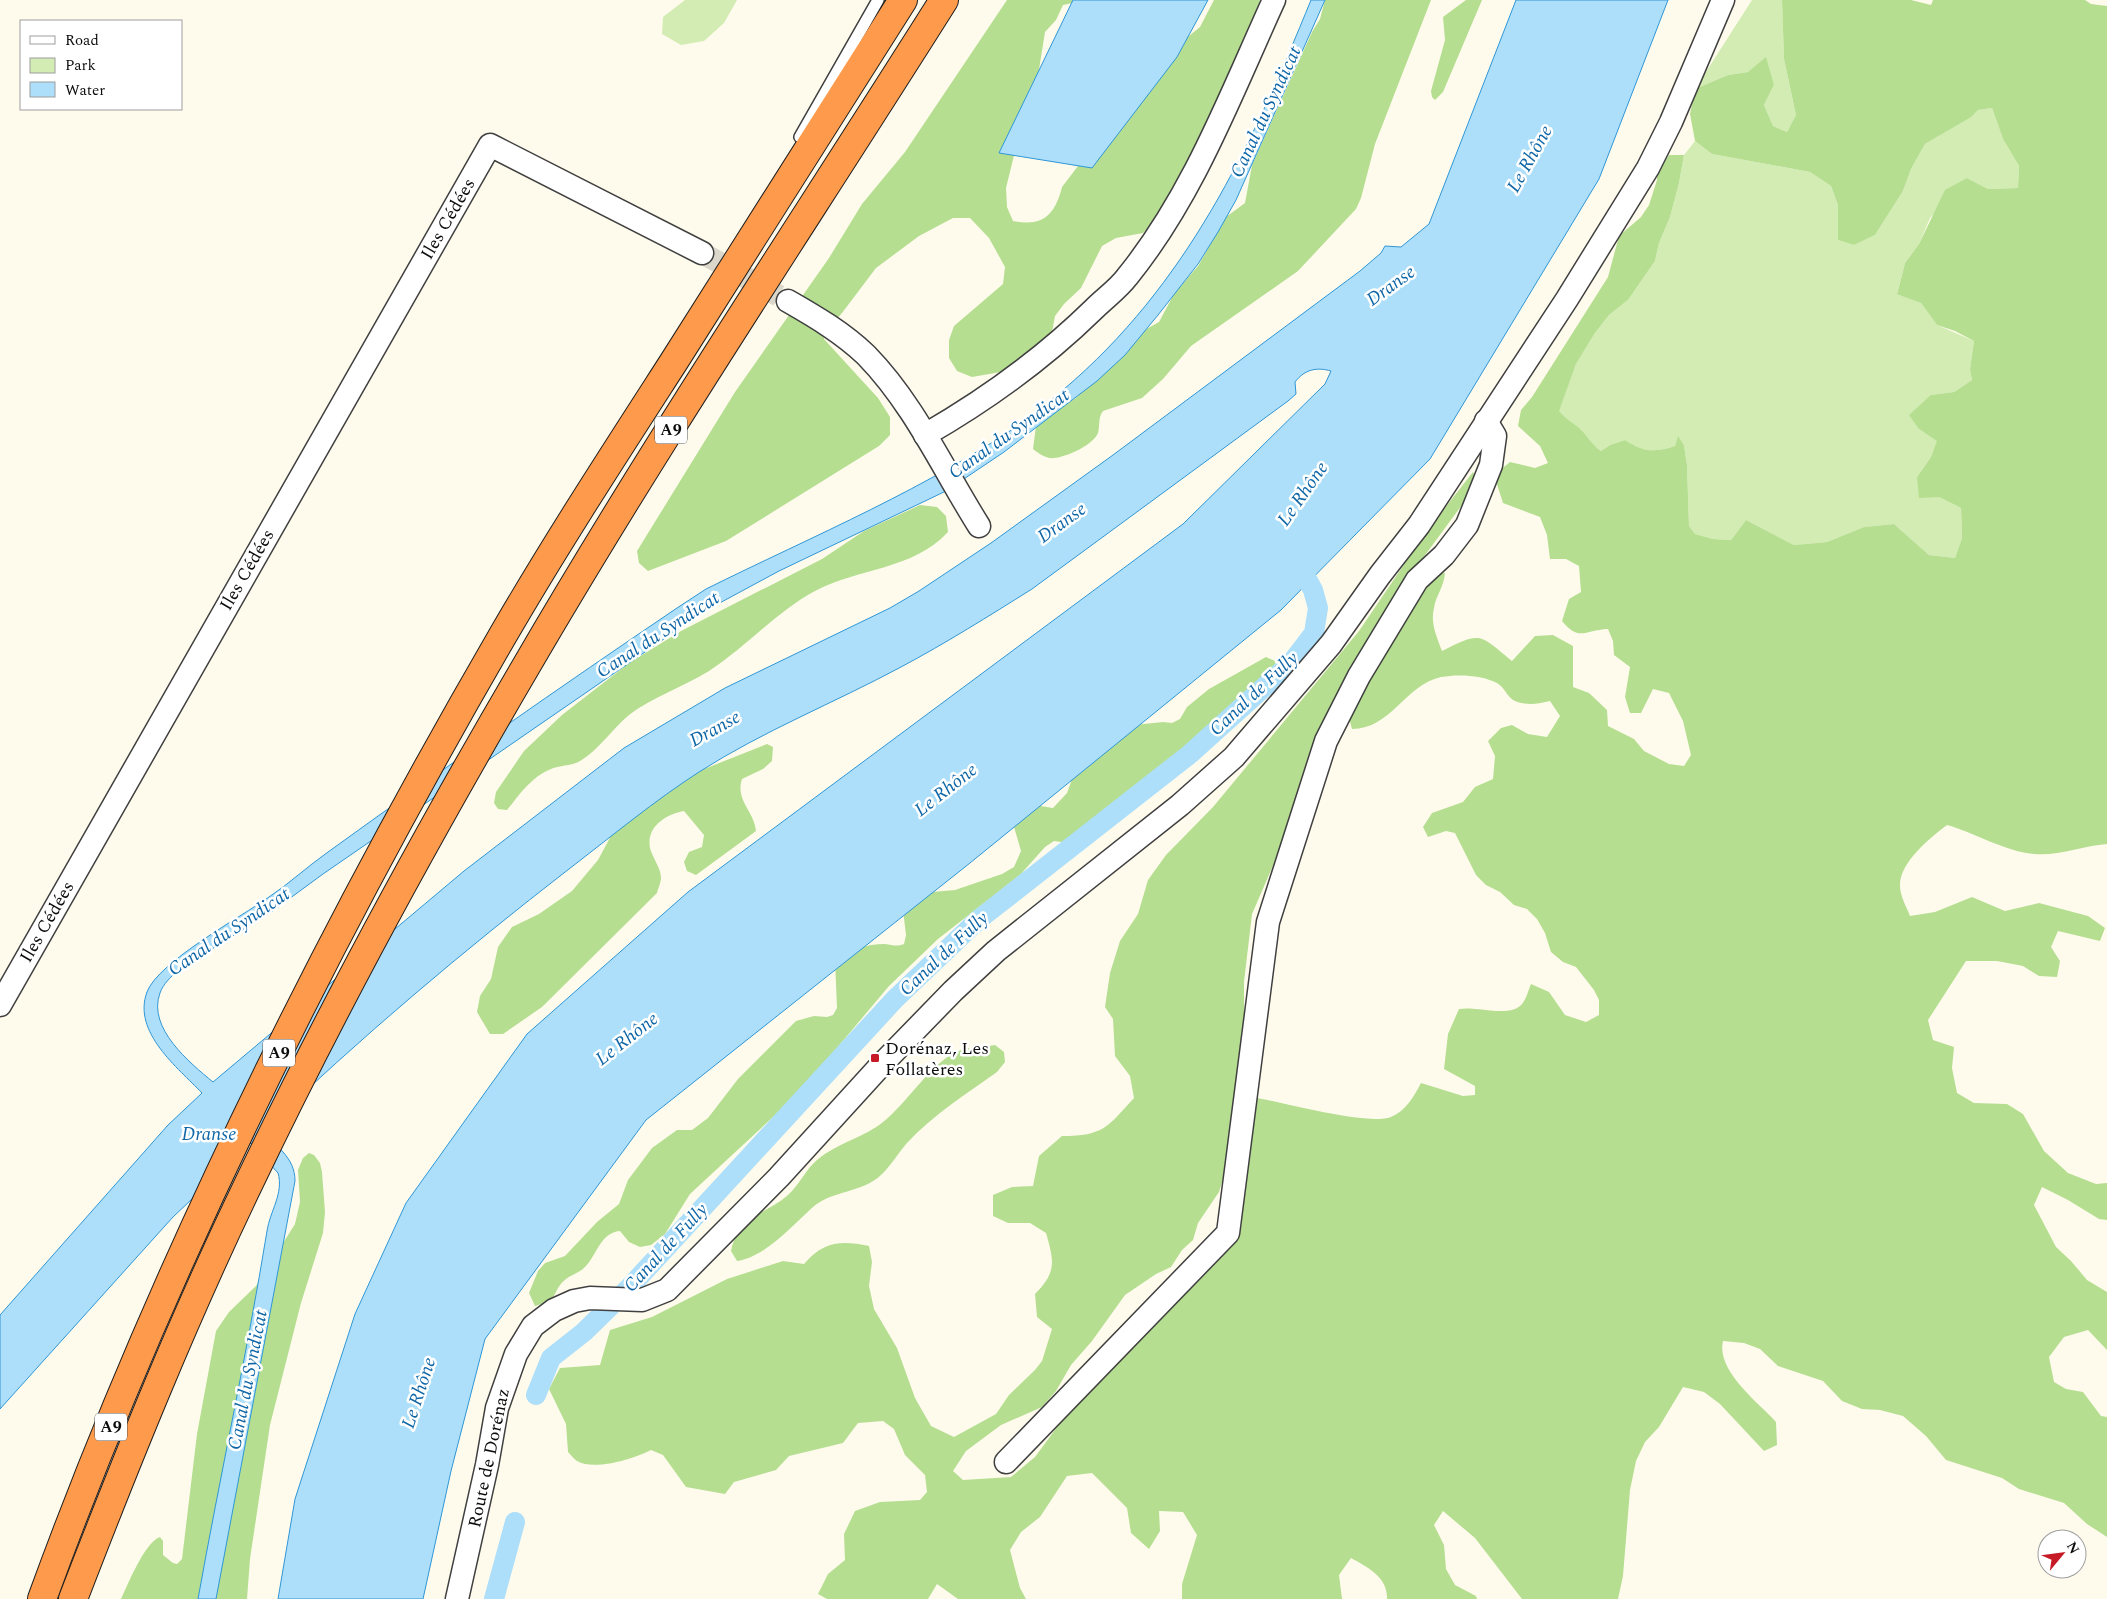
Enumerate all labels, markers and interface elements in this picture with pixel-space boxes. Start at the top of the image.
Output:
legend [20,20,182,110]
text: Road [65,29,99,52]
water label: Canal du Syndicat [1223,41,1310,182]
text: Park [65,54,96,77]
text: Water [65,79,105,102]
water label: Le Rhône [1500,120,1560,198]
street label: Iles Cédées [414,173,482,265]
water label: Dranse [1360,258,1422,314]
water label: Canal du Syndicat [943,381,1076,487]
road number: A9 [655,416,687,444]
water label: Le Rhône [1270,456,1336,532]
water label: Dranse [1031,495,1093,551]
street label: Iles Cédées [213,524,281,616]
water label: Canal du Syndicat [591,584,726,686]
water label: Canal de Fully [1203,644,1306,743]
water label: Dranse [684,703,746,755]
water label: Le Rhône [908,756,984,824]
street label: Iles Cédées [13,876,81,968]
water label: Canal du Syndicat [162,880,297,984]
water label: Canal de Fully [893,904,996,1003]
water label: Le Rhône [589,1005,665,1073]
place label: Dorénaz, Les Follatères [885,1035,989,1083]
road number: A9 [263,1040,295,1066]
marker: Dorénaz, Les Follatères [869,1052,881,1064]
water label: Dranse [182,1120,236,1149]
water label: Canal de Fully [617,1196,716,1299]
water label: Canal du Syndicat [220,1307,276,1452]
water label: Le Rhône [394,1354,444,1432]
street label: Route de Dorénaz [461,1386,517,1530]
road number: A9 [95,1414,127,1440]
north arrow [2037,1529,2087,1579]
text: N [2061,1538,2085,1558]

